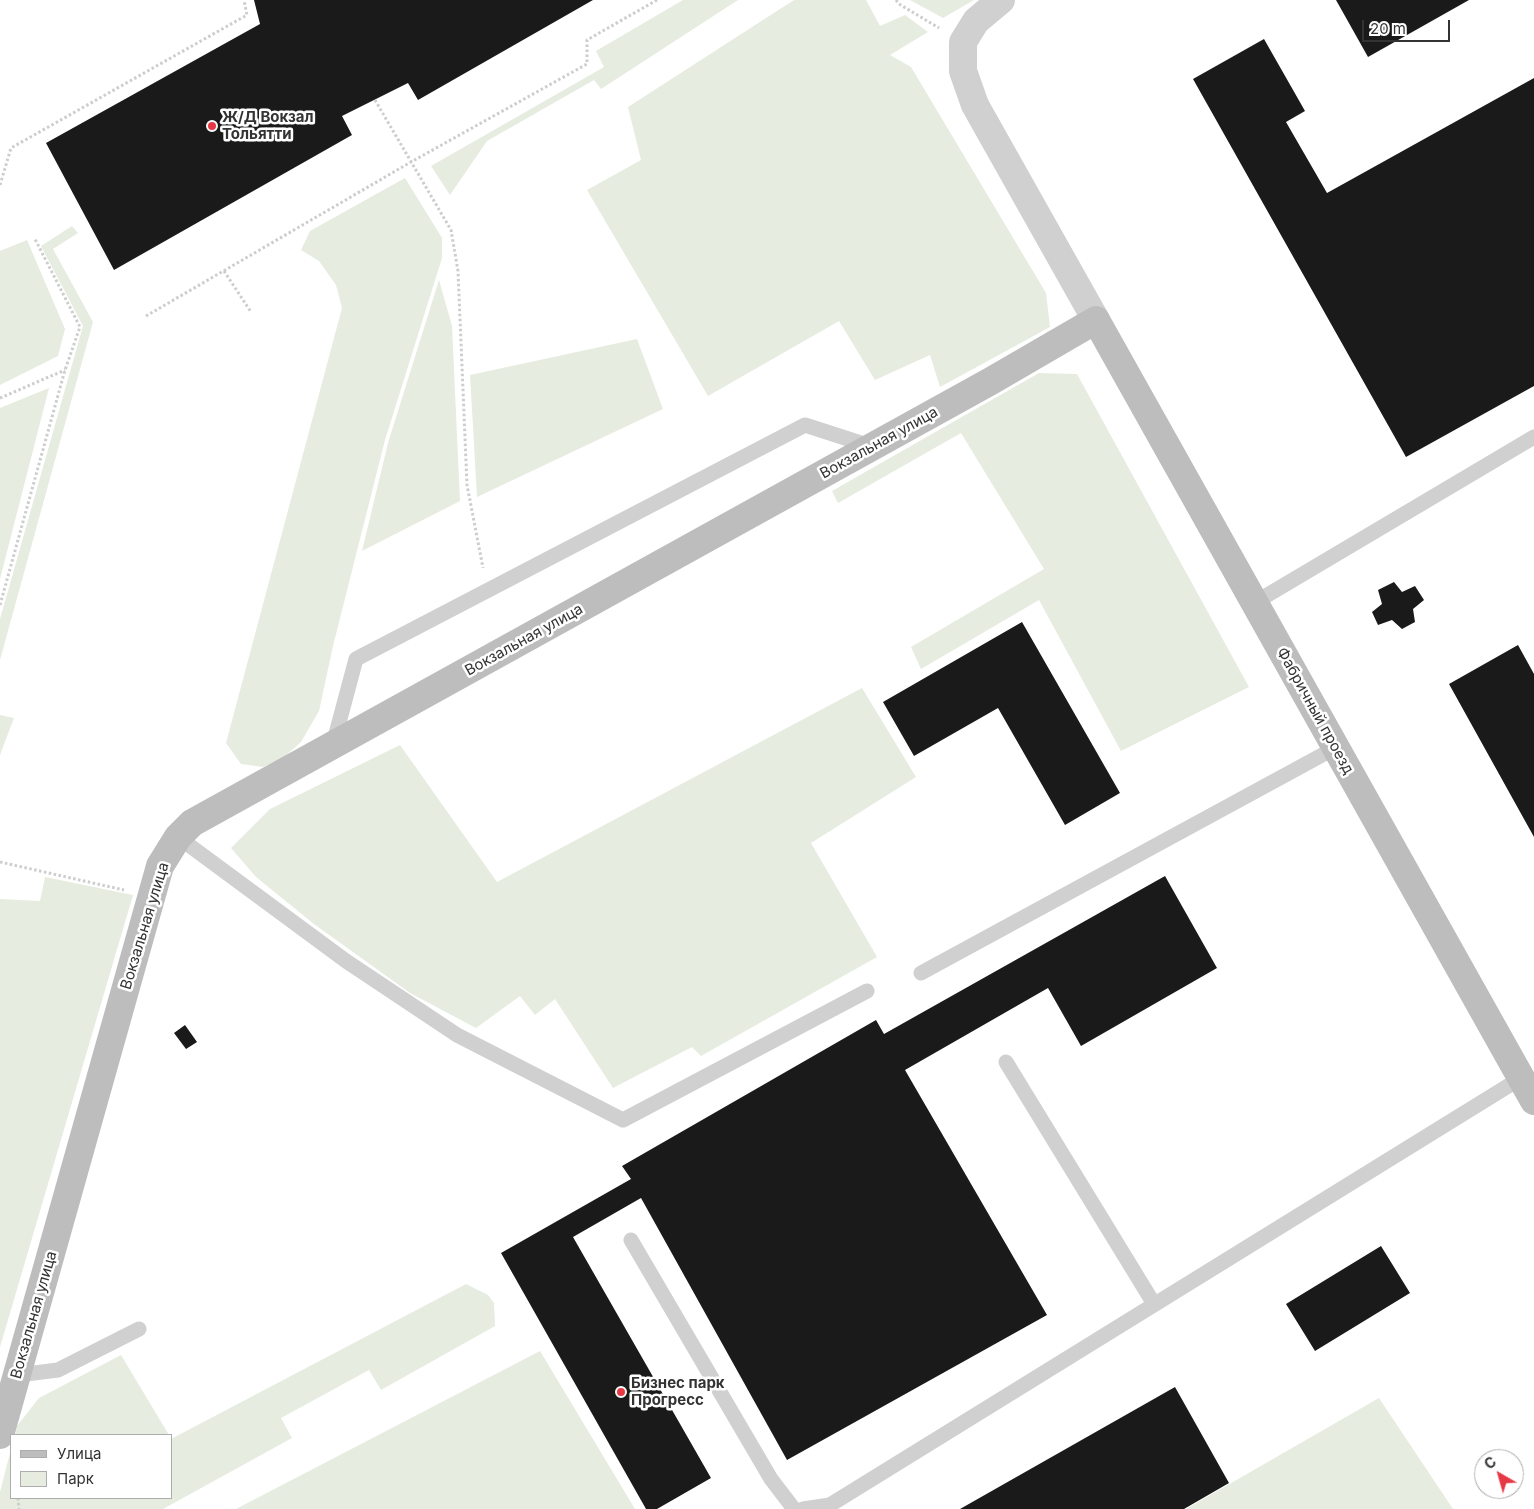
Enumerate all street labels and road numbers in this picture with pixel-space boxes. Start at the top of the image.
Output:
street label: Вокзальная улица [817,403,941,483]
street label: Вокзальная улица [462,600,586,680]
street label: Фабричный проезд [1273,645,1357,777]
street label: Вокзальная улица [117,860,173,992]
street label: Вокзальная улица [7,1249,61,1381]

